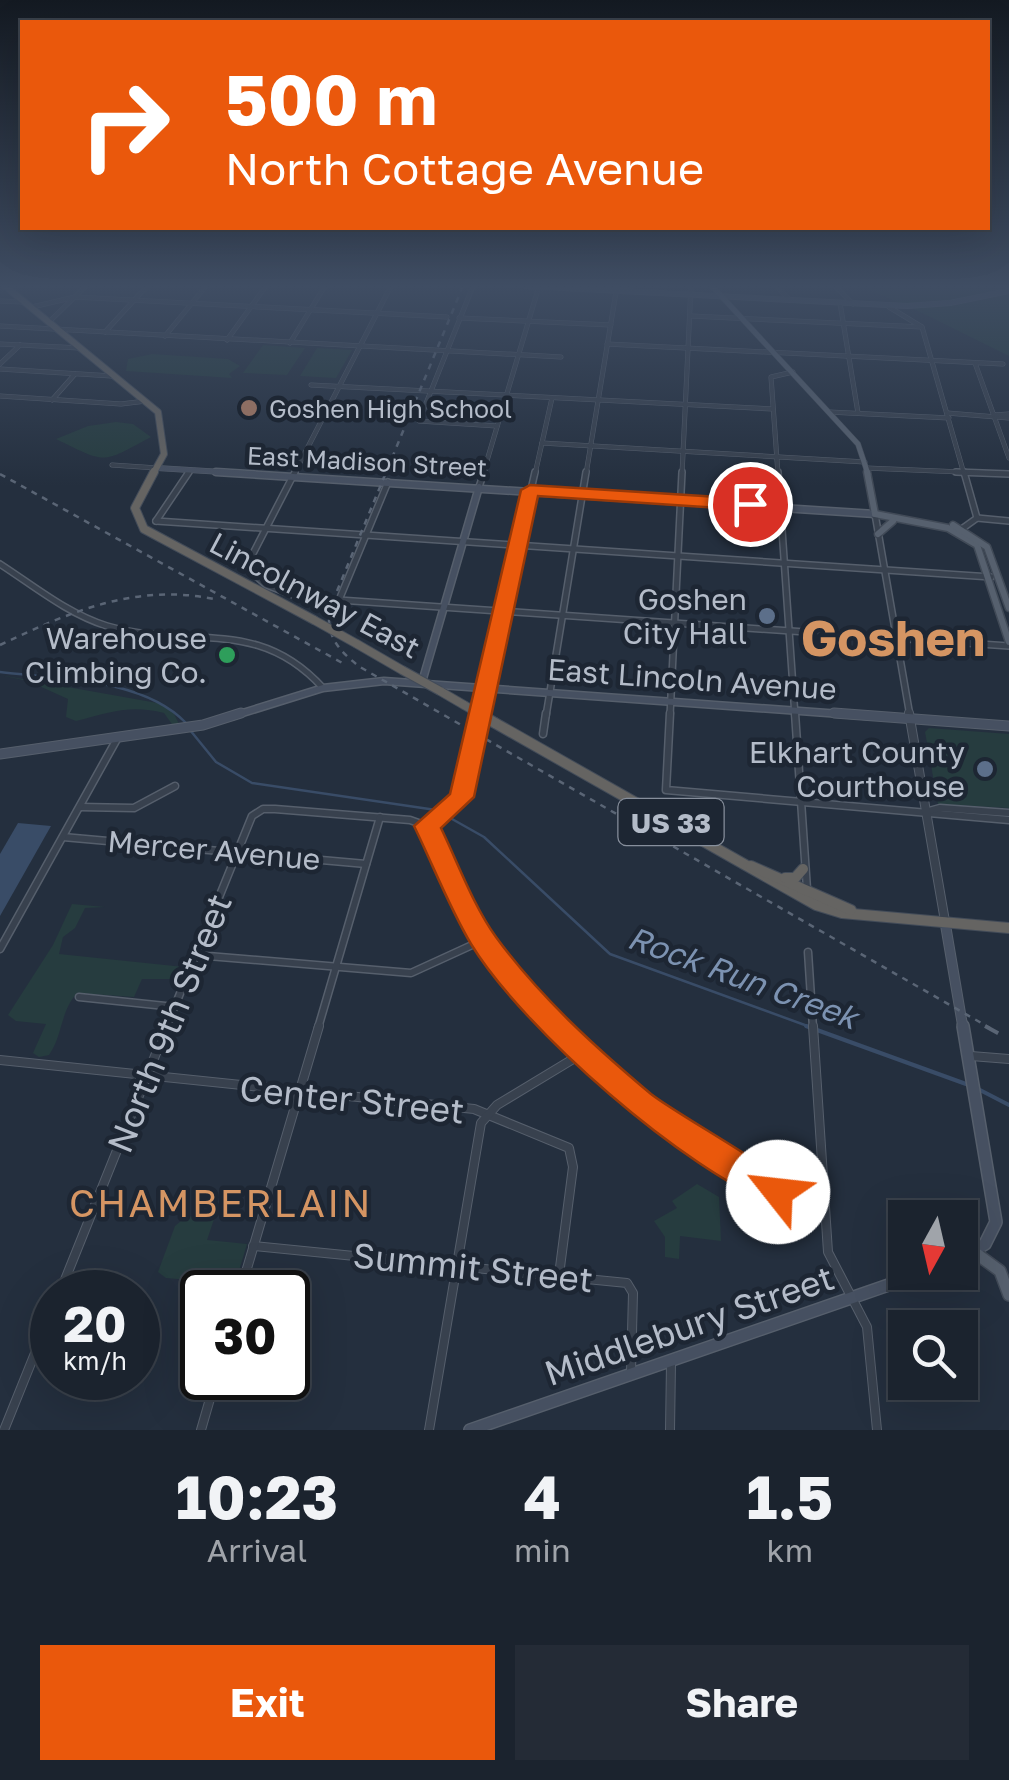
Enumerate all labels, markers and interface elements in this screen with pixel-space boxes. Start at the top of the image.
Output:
text: 500 m [225,56,437,140]
icon: right [60,60,190,190]
text: North Cottage Avenue [225,141,704,195]
place label: Goshen High School [269,393,512,424]
marker: Goshen High School [238,397,260,419]
street label: East Madison Street [246,439,488,483]
pin [708,462,793,547]
icon: arrive [723,477,778,532]
street label: Lincolnway East [204,524,426,666]
place label: Goshen City Hall [623,581,747,651]
marker: Goshen City Hall [756,605,778,627]
district label: Goshen [801,607,985,667]
place label: Warehouse Climbing Co. [25,620,207,690]
marker: Warehouse Climbing Co. [216,644,238,666]
street label: East Lincoln Avenue [546,651,838,707]
place label: Elkhart County Courthouse [749,734,965,804]
marker: Elkhart County Courthouse [974,758,996,780]
road number: US 33 [618,799,724,845]
street label: Mercer Avenue [106,823,322,877]
street label: North 9th Street [98,888,240,1158]
water label: Rock Run Creek [623,918,866,1037]
street label: Center Street [238,1066,466,1132]
position arrow [726,1140,830,1244]
district label: CHAMBERLAIN [69,1180,373,1225]
north arrow [888,1200,978,1290]
map controls [888,1200,978,1400]
street label: Summit Street [351,1234,595,1300]
street label: Middlebury Street [539,1256,839,1394]
speed limit sign: 30 [180,1270,310,1400]
text: 20 [63,1293,126,1353]
button: search [888,1310,978,1400]
text: km/h [63,1345,127,1376]
text: 10:23 [176,1460,338,1532]
text: 4 [524,1460,561,1532]
text: 1.5 [746,1460,833,1532]
text: Arrival [207,1531,307,1569]
text: min [514,1531,571,1569]
text: km [767,1531,813,1569]
button: Exit [40,1645,495,1760]
button: Share [515,1645,969,1760]

